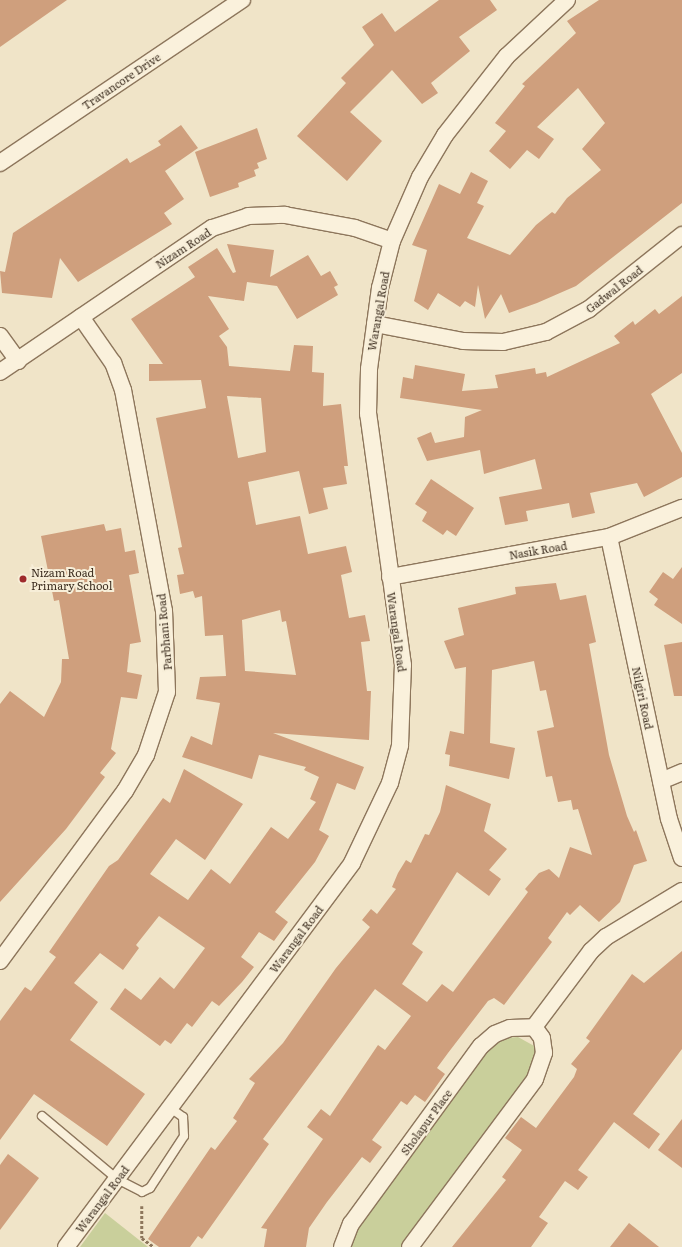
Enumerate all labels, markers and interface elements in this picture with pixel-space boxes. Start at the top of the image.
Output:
street label: Travancore Drive [79,50,163,112]
street label: Nizam Road [153,225,213,271]
street label: Gadwal Road [583,263,645,315]
street label: Warangal Road [365,270,391,352]
street label: Nasik Road [508,538,568,562]
place label: Nizam Road Primary School [31,566,112,592]
marker: Nizam Road Primary School [18,574,28,584]
street label: Warangal Road [385,591,409,673]
street label: Parbhani Road [154,593,174,671]
street label: Nilgiri Road [630,665,656,731]
street label: Warangal Road [267,903,325,975]
street label: Sholapur Place [398,1087,454,1157]
street label: Warangal Road [73,1163,131,1235]

